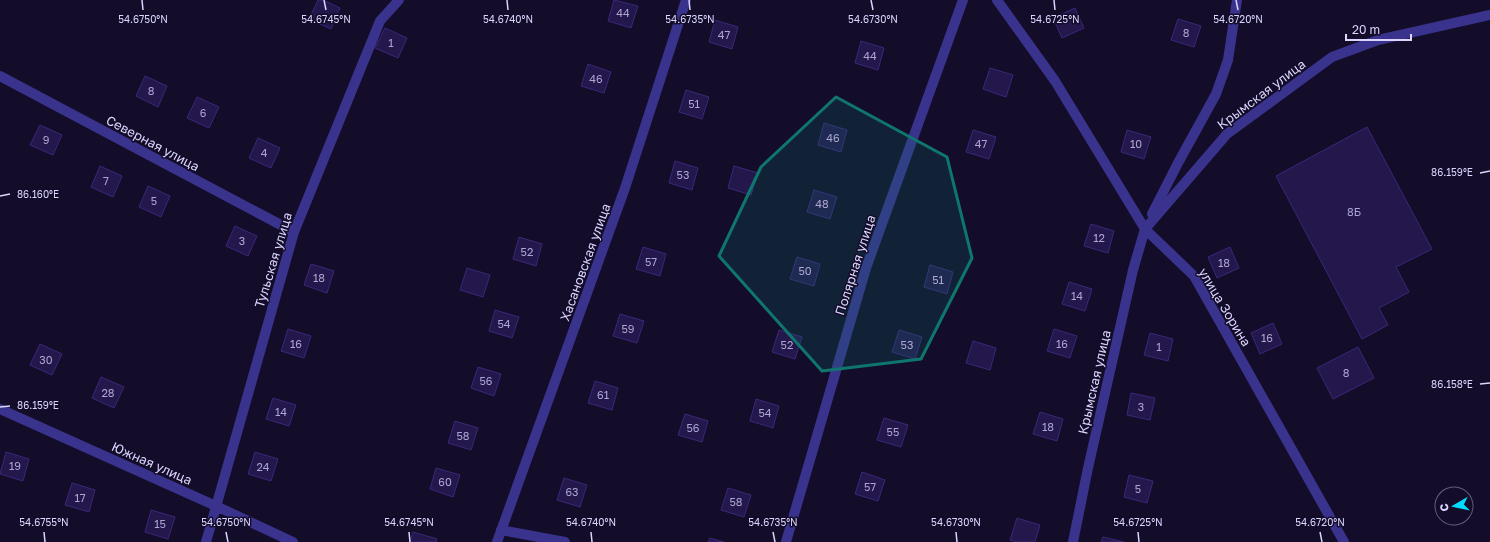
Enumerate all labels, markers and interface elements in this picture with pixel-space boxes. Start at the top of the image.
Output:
house number: 44 [616,6,630,19]
text: 54.6750°N [118,13,168,25]
text: 54.6745°N [301,13,351,25]
text: 54.6740°N [483,13,533,25]
text: 54.6735°N [665,13,715,25]
text: 54.6730°N [848,13,898,25]
text: 54.6725°N [1030,13,1080,25]
text: 54.6720°N [1213,13,1263,25]
scale bar [1346,16,1411,42]
text: 20 m [1352,22,1380,37]
house number: 8 [1183,26,1190,39]
house number: 47 [718,28,730,41]
house number: 1 [388,36,394,49]
house number: 44 [863,49,877,62]
street label: Крымская улица [1214,56,1308,132]
house number: 46 [589,72,603,85]
house number: 8 [148,84,155,97]
house number: 51 [688,97,700,110]
house number: 6 [200,106,207,119]
street label: Северная улица [104,112,202,174]
house number: 46 [826,131,840,144]
house number: 9 [43,133,49,146]
house number: 47 [975,137,987,150]
house number: 10 [1130,137,1142,150]
house number: 4 [261,146,268,159]
text: 86.159°E [1431,166,1473,178]
house number: 53 [677,168,689,181]
house number: 7 [103,174,109,187]
text: 86.160°E [17,188,59,200]
house number: 5 [151,194,157,207]
house number: 48 [815,197,829,210]
street label: Хасановская улица [556,201,614,323]
house number: 8Б [1347,205,1361,218]
street label: Тульская улица [251,210,295,310]
street label: Полярная улица [831,213,879,317]
house number: 12 [1093,231,1105,244]
house number: 3 [239,234,245,247]
house number: 52 [521,245,533,258]
house number: 57 [645,255,657,268]
house number: 18 [1218,256,1230,269]
house number: 50 [798,264,812,277]
street label: улица Зорина [1195,265,1255,349]
house number: 18 [313,271,325,284]
house number: 51 [932,273,944,286]
house number: 14 [1071,289,1083,302]
house number: 54 [497,317,511,330]
house number: 59 [621,322,635,335]
street label: Крымская улица [1074,328,1114,436]
house number: 16 [1261,331,1273,344]
house number: 16 [290,337,302,350]
house number: 16 [1056,337,1068,350]
house number: 52 [781,338,793,351]
house number: 53 [901,338,913,351]
house number: 1 [1156,340,1162,353]
house number: 30 [39,353,53,366]
house number: 8 [1343,366,1350,379]
house number: 56 [479,374,493,387]
text: 86.158°E [1431,378,1473,390]
house number: 28 [101,386,115,399]
house number: 61 [597,388,609,401]
text: 86.159°E [17,399,59,411]
house number: 3 [1138,400,1144,413]
house number: 14 [275,405,287,418]
house number: 54 [758,406,772,419]
house number: 18 [1042,420,1054,433]
house number: 56 [686,421,700,434]
house number: 55 [887,425,899,438]
house number: 58 [456,429,470,442]
street label: Южная улица [109,438,195,488]
house number: 19 [9,459,21,472]
house number: 24 [256,460,270,473]
house number: 60 [438,475,452,488]
house number: 57 [864,480,876,493]
house number: 5 [1135,482,1141,495]
house number: 63 [565,485,579,498]
north arrow [1434,486,1474,526]
house number: 17 [74,491,86,504]
house number: 58 [729,495,743,508]
text: С [1437,503,1451,513]
text: 54.6755°N [19,516,69,528]
text: 54.6750°N [201,516,251,528]
text: 54.6745°N [384,516,434,528]
text: 54.6740°N [566,516,616,528]
text: 54.6735°N [748,516,798,528]
text: 54.6730°N [931,516,981,528]
text: 54.6725°N [1113,516,1163,528]
text: 54.6720°N [1295,516,1345,528]
house number: 15 [154,517,166,530]

